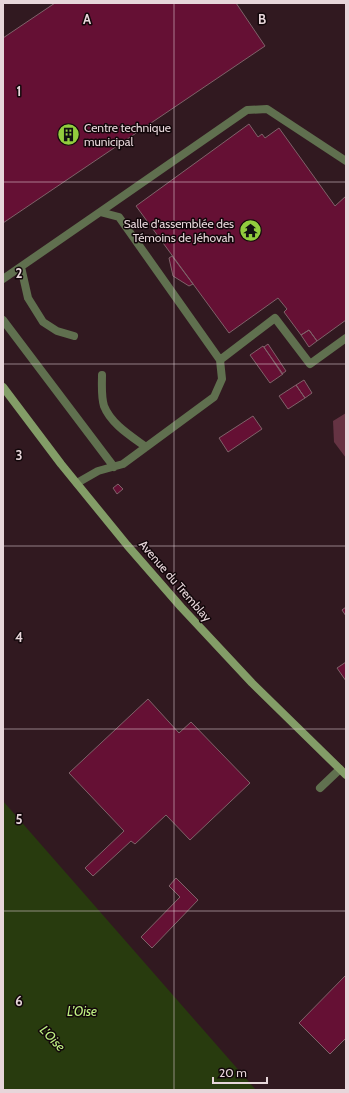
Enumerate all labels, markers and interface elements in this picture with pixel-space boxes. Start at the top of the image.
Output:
text: A [83,11,92,27]
text: B [258,11,266,27]
text: 1 [17,83,21,99]
place label: Centre technique municipal [84,120,171,149]
building icon: Centre technique municipal [56,122,82,148]
place label: Salle d'assemblée des Témoins de Jéhovah [124,216,234,245]
temple icon: Salle d'assemblée des Témoins de Jéhovah [237,218,263,244]
text: 2 [16,265,23,281]
text: 3 [15,447,23,463]
street label: Avenue du Tremblay [136,537,215,625]
text: 4 [15,629,23,645]
text: 5 [16,811,23,827]
text: 6 [15,993,23,1009]
water label: L’Oise [67,1003,97,1019]
water label: L'Oise [37,1022,69,1054]
scale bar [213,1059,267,1085]
text: 20 m [219,1065,247,1080]

